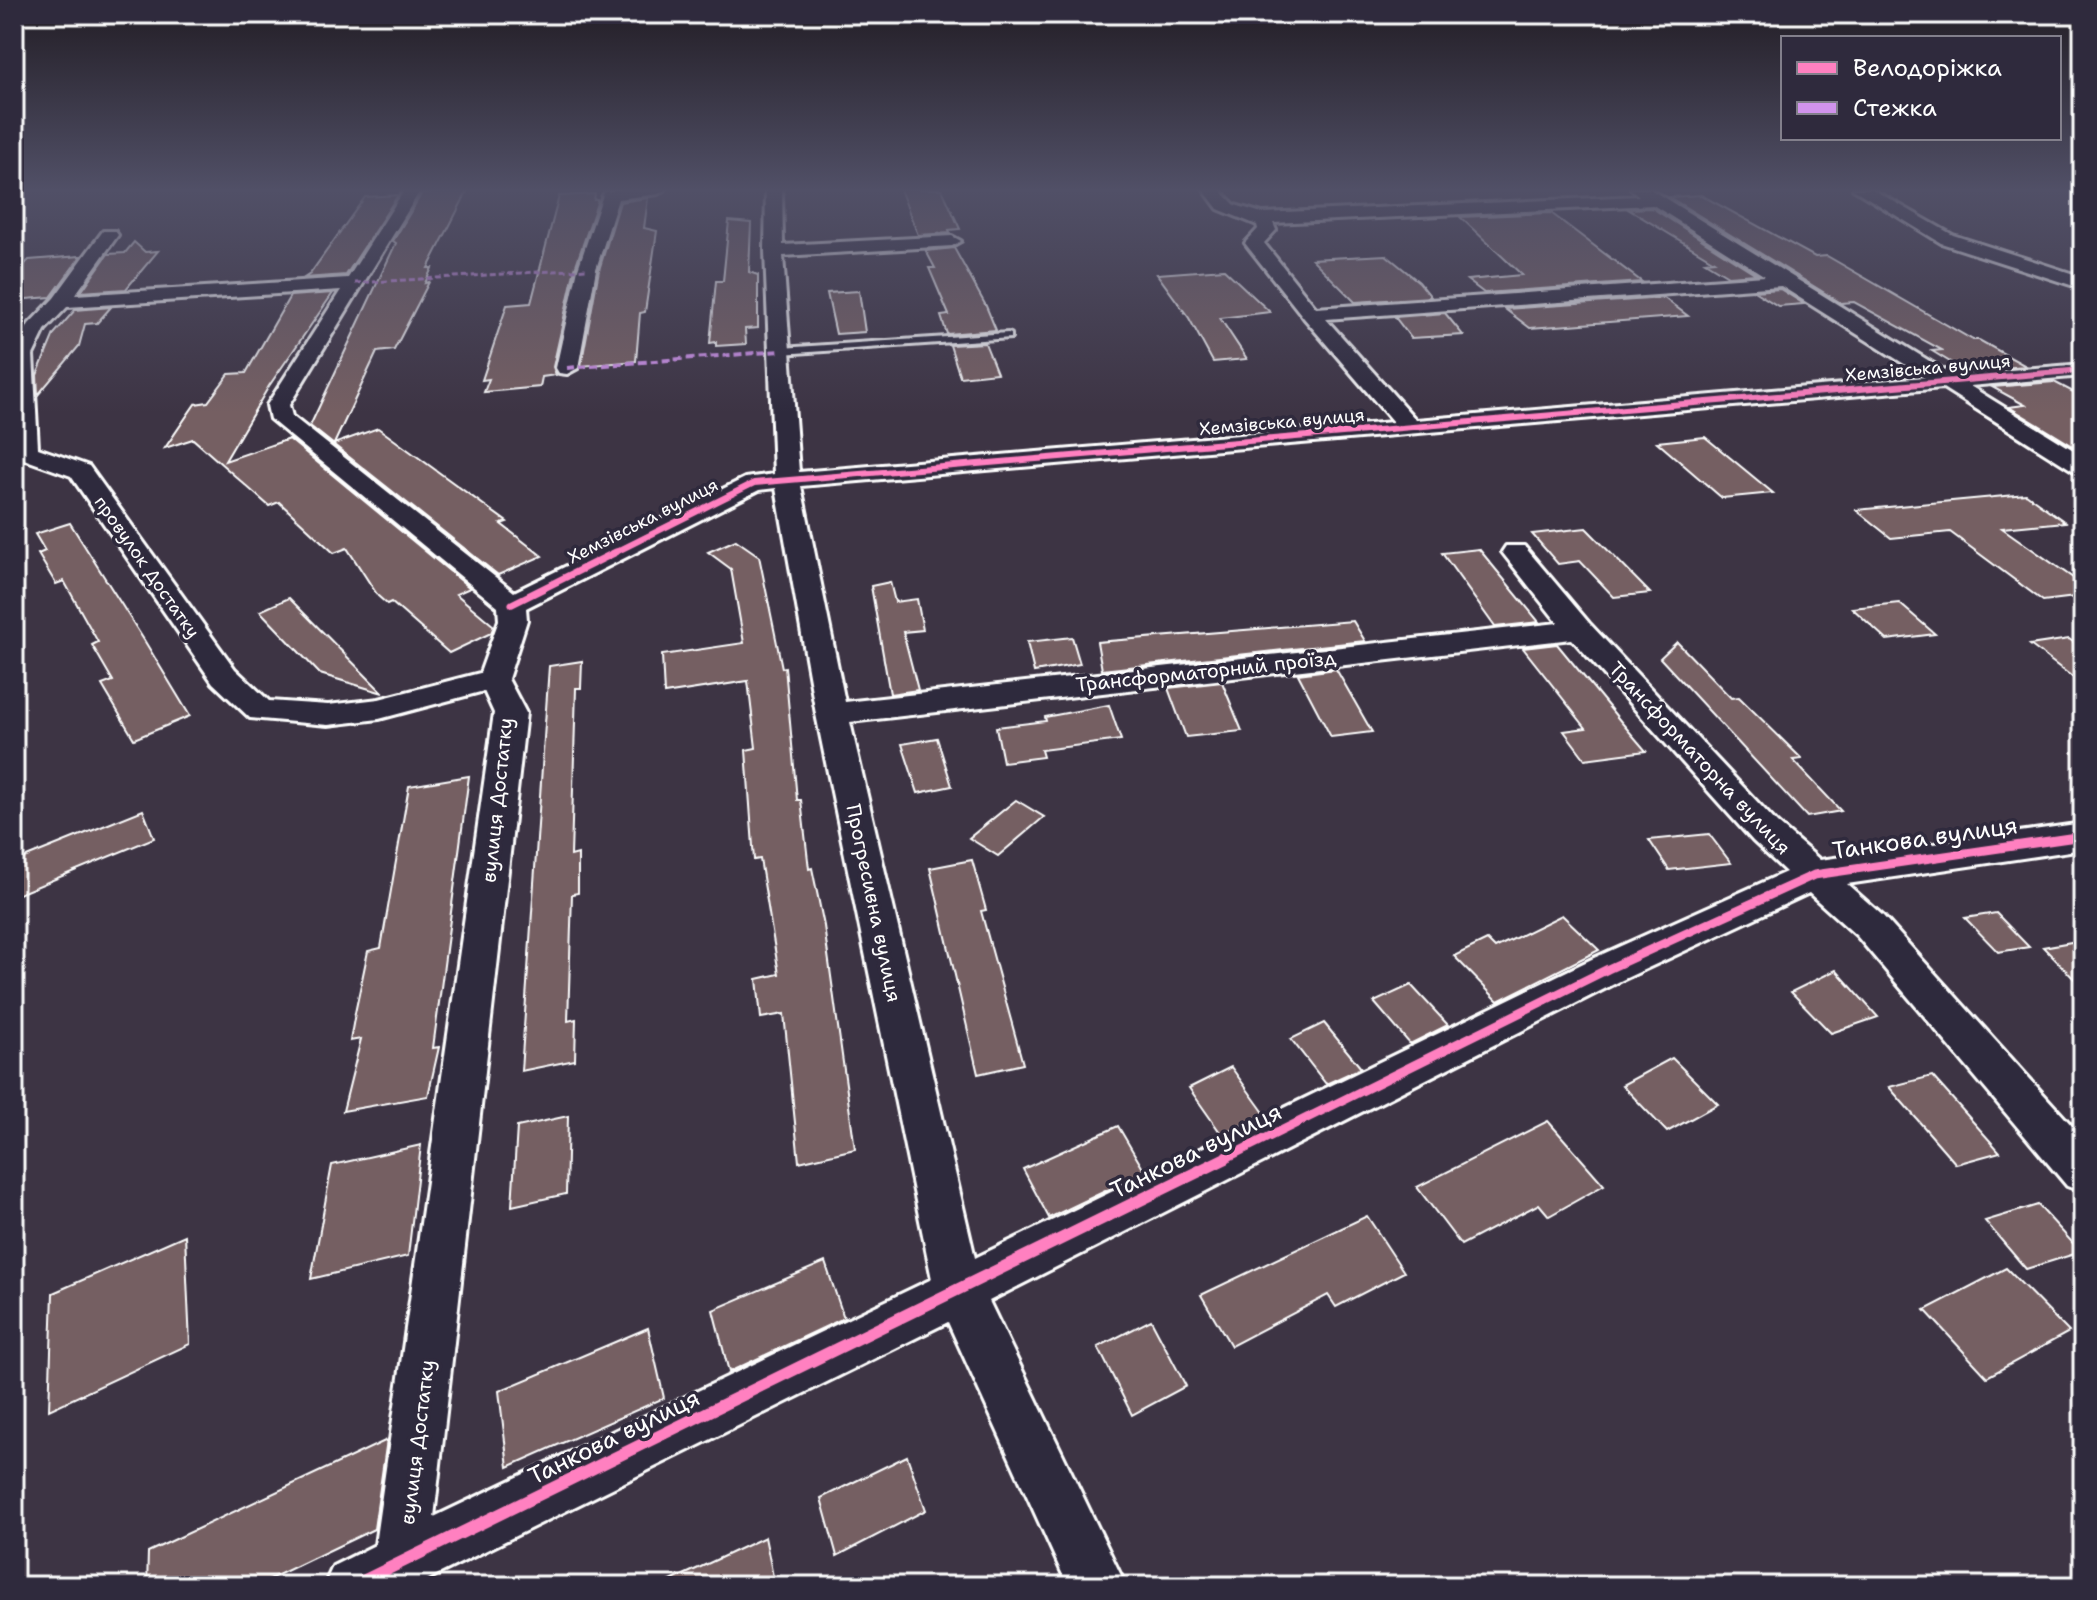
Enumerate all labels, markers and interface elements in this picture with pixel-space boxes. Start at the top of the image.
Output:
legend [1781,36,2061,140]
text: Велодоріжка [1853,52,2002,84]
text: Стежка [1853,92,1937,124]
street label: Хемзівська вулиця [1844,349,2012,387]
street label: Хемзівська вулиця [1198,403,1366,441]
street label: Хемзівська вулиця [564,473,722,569]
street label: провулок Достатку [89,491,205,643]
street label: Трансформаторний проїзд [1074,644,1338,698]
street label: Трансформаторна вулиця [1603,656,1797,860]
street label: вулиця Достатку [475,716,519,884]
street label: Прогресивна вулиця [840,802,908,1004]
street label: Танкова вулиця [1830,809,2020,867]
street label: Танкова вулиця [1105,1096,1287,1206]
street label: вулиця Достатку [394,1358,440,1526]
street label: Танкова вулиця [523,1382,705,1492]

